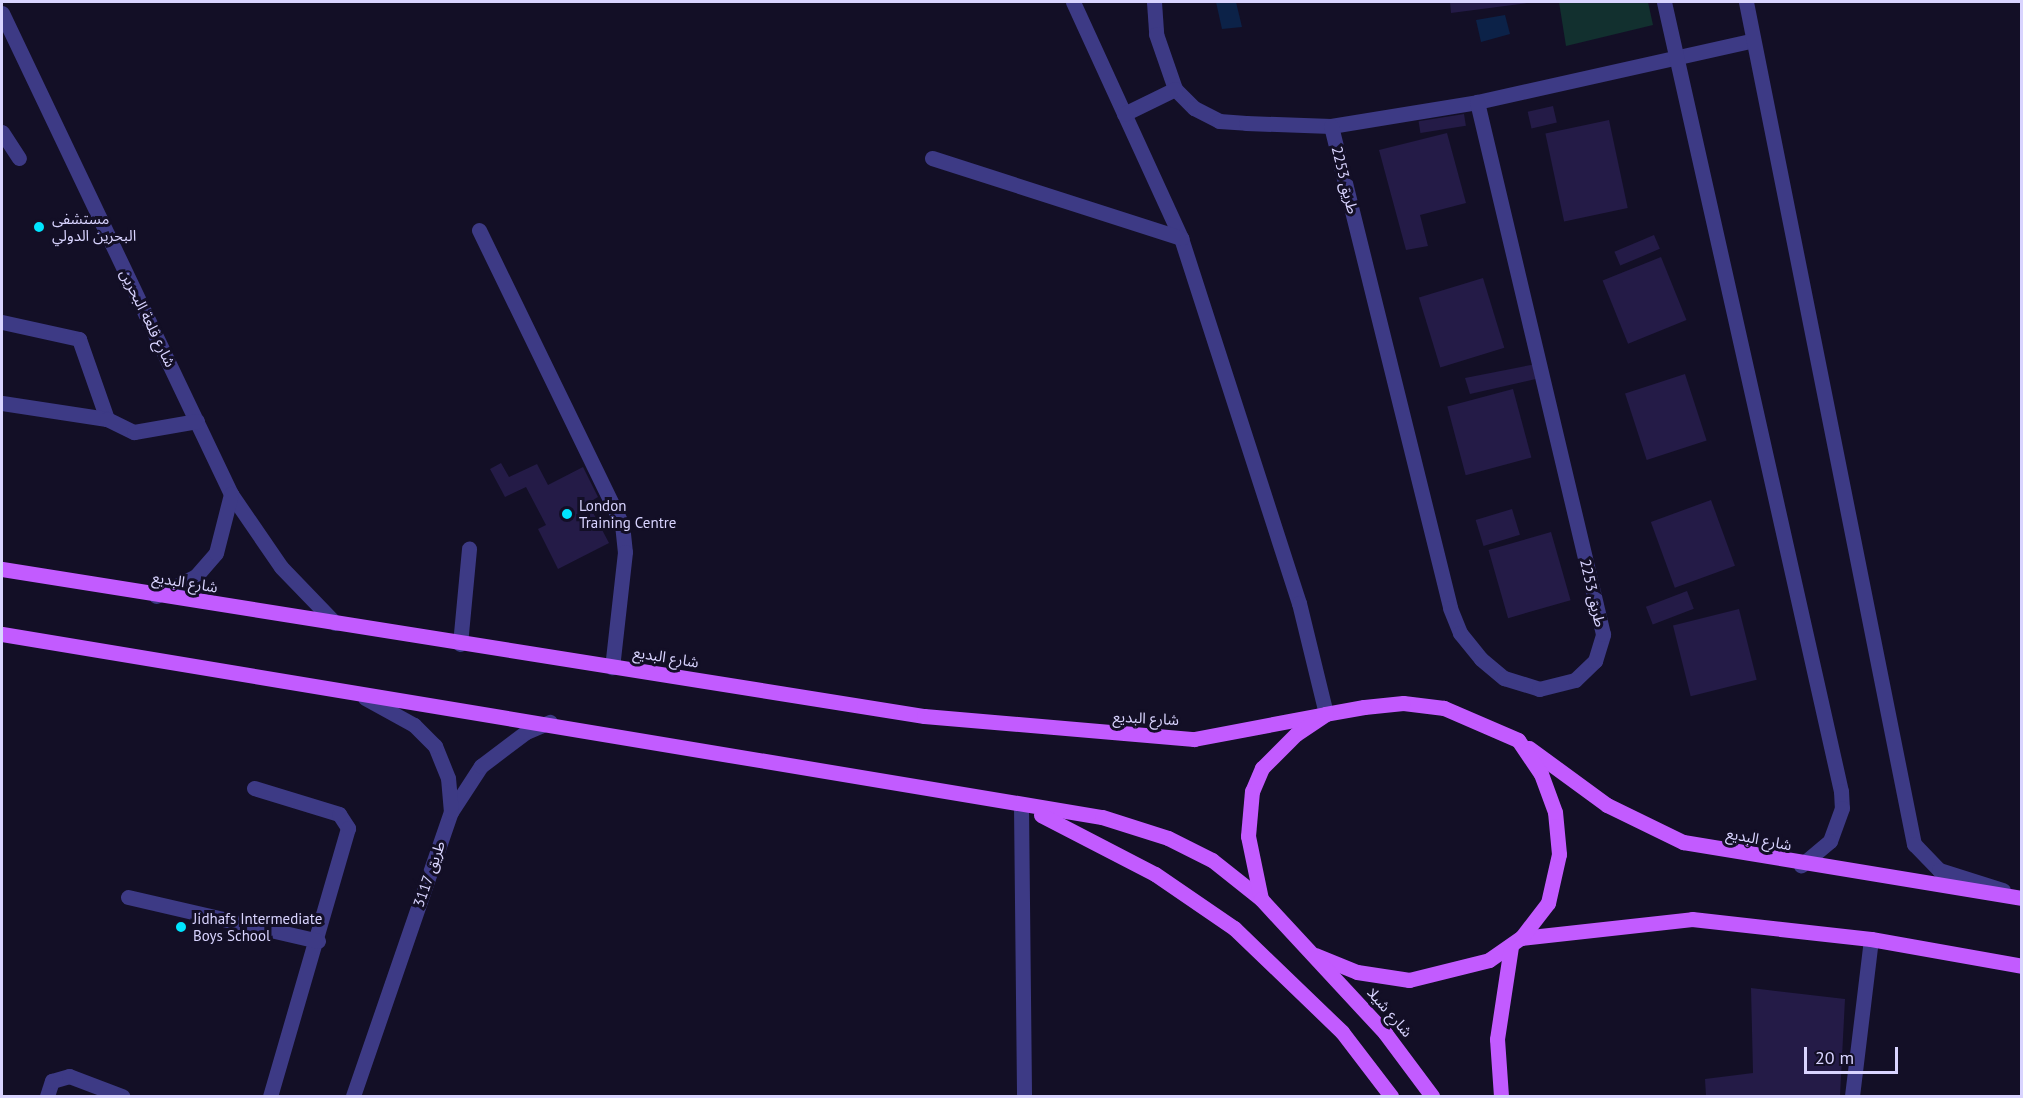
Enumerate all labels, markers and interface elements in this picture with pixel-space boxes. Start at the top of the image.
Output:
street label: طريق 2253 [1328,144,1362,216]
place label: مستشفى البحرين الدولي [52,209,136,244]
marker: مستشفى البحرين الدولي [30,218,48,236]
street label: شارع قلعة البحرين [117,266,179,370]
place label: London Training Centre [579,496,676,531]
marker: London Training Centre [560,507,574,521]
street label: طريق 2253 [1576,557,1610,629]
street label: شارع البديع [151,568,219,596]
street label: شارع البديع [632,643,700,671]
street label: شارع البديع [1112,707,1180,729]
street label: شارع البديع [1725,824,1793,854]
street label: طريق 3117 [409,838,449,910]
place label: Jidhafs Intermediate Boys School [193,909,322,944]
marker: Jidhafs Intermediate Boys School [174,920,188,934]
street label: شارع شيلا [1364,984,1416,1040]
scale bar [1807,1035,1902,1073]
text: 20 m [1815,1046,1854,1069]

